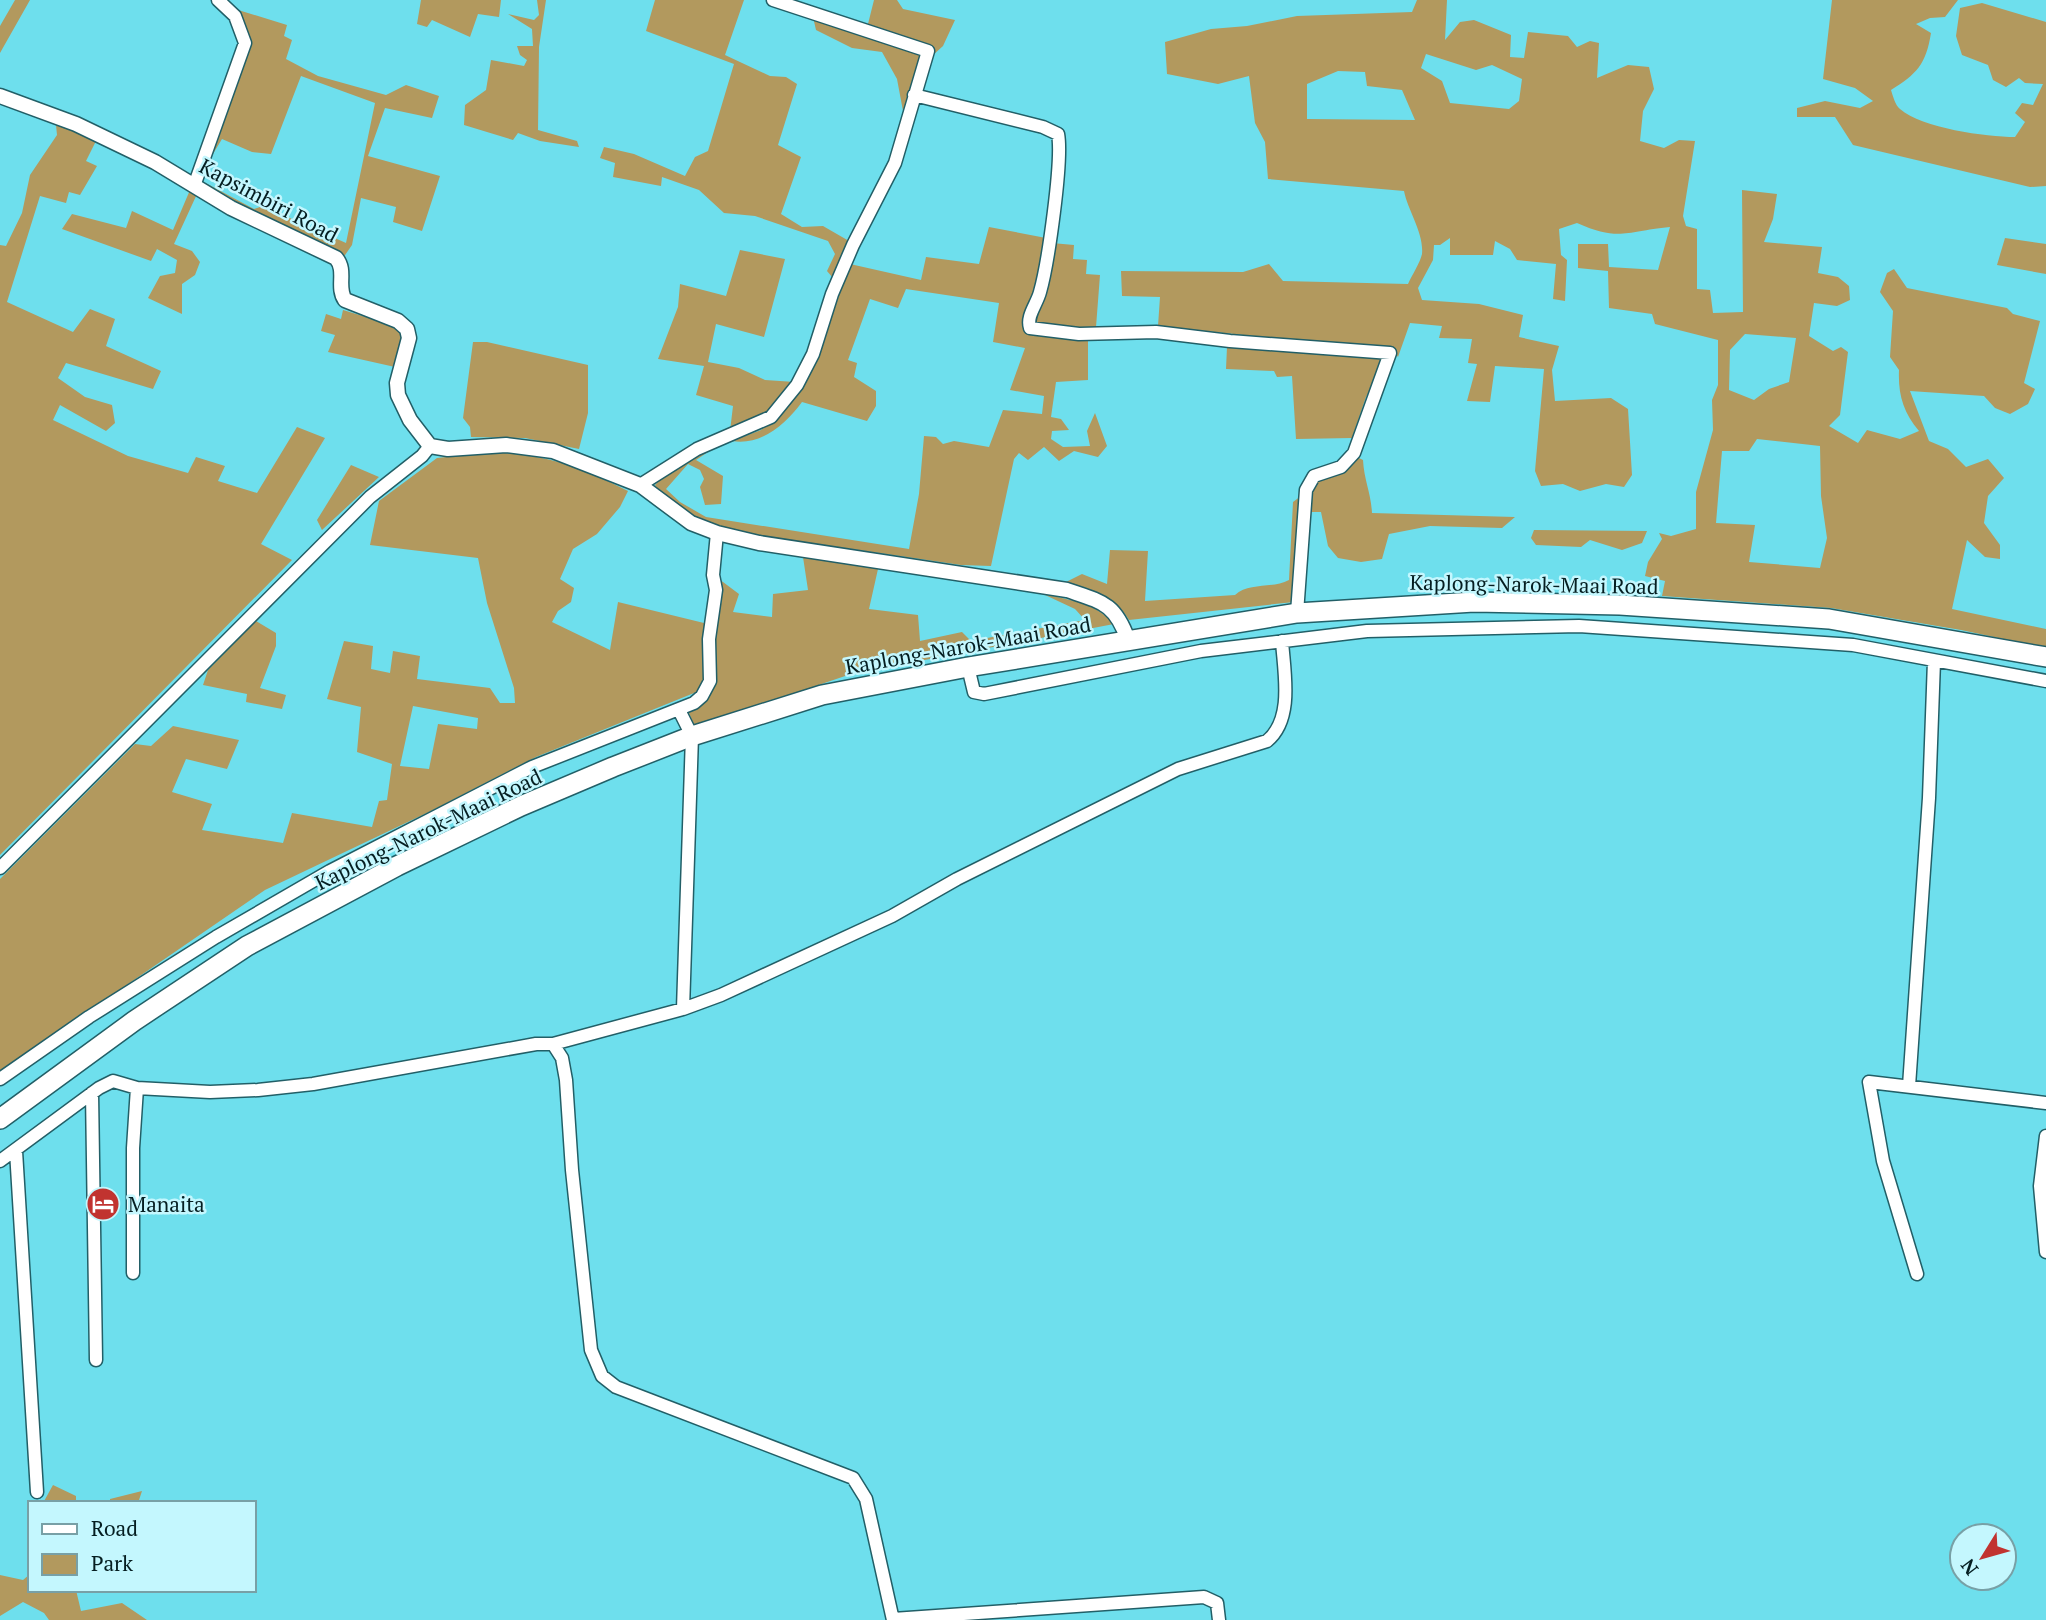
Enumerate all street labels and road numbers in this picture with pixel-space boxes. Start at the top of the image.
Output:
street label: Kapsimbiri Road [195,152,344,249]
street label: Kaplong-Narok-Maai Road [1409,568,1659,600]
street label: Kaplong-Narok-Maai Road [843,610,1093,680]
street label: Kaplong-Narok-Maai Road [310,762,546,896]

